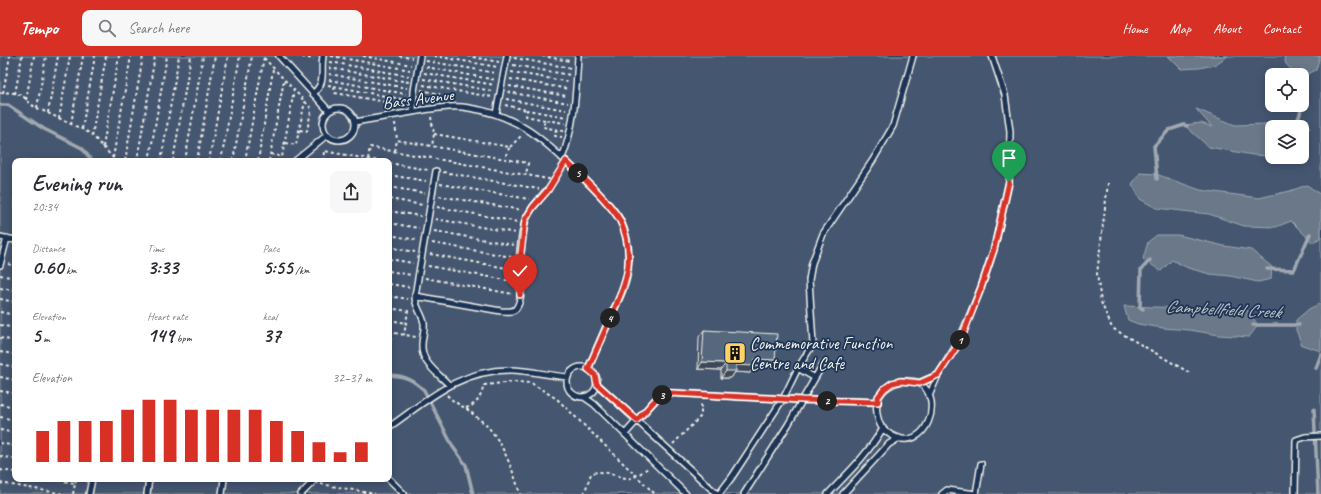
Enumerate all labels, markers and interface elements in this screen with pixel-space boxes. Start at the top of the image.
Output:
search box [82,10,362,46]
text: Tempo [20,16,58,40]
icon: search [96,17,118,39]
text: Search here [128,19,189,38]
text: Home [1122,20,1148,37]
text: Map [1170,20,1191,37]
text: About [1213,20,1241,37]
text: Contact [1263,20,1301,37]
map controls [1265,68,1309,164]
button: locate [1265,68,1309,112]
street label: Bass Avenue [381,84,456,114]
button: layers [1265,120,1309,164]
pin [992,141,1026,182]
icon: arrive [998,147,1020,169]
pin: 5 [568,163,588,183]
text: 5 [576,166,580,180]
text: Evening run [32,170,122,198]
button: share [330,171,372,213]
text: 20:34 [32,199,58,215]
text: Distance [32,241,65,255]
text: Time [147,241,164,255]
text: Pace [263,241,280,255]
pin [503,254,537,295]
text: 0.60 [32,255,63,280]
text: 3:33 [147,255,178,280]
text: 5:55 [263,255,293,280]
icon: check [509,260,531,282]
text: km [63,263,77,277]
text: /km [293,263,310,277]
water label: Campbellfield Creek [1165,295,1284,323]
pin: 4 [600,308,620,328]
text: Elevation [32,309,66,323]
text: Heart rate [147,309,187,323]
text: kcal [263,309,277,323]
text: 4 [608,311,612,325]
text: 5 [32,323,41,348]
text: 149 [147,323,174,348]
text: 37 [263,323,281,348]
pin: 1 [950,330,970,350]
text: m [41,331,50,345]
text: bpm [174,331,192,345]
place label: Commemorative Function Centre and Cafe [750,333,894,374]
text: 1 [958,333,962,347]
building icon: Commemorative Function Centre and Cafe [722,340,748,366]
text: Elevation [32,370,72,386]
text: 32–37 m [332,370,372,386]
pin: 3 [652,385,672,405]
text: 3 [660,388,664,402]
pin: 2 [817,391,837,411]
text: 2 [825,394,829,408]

